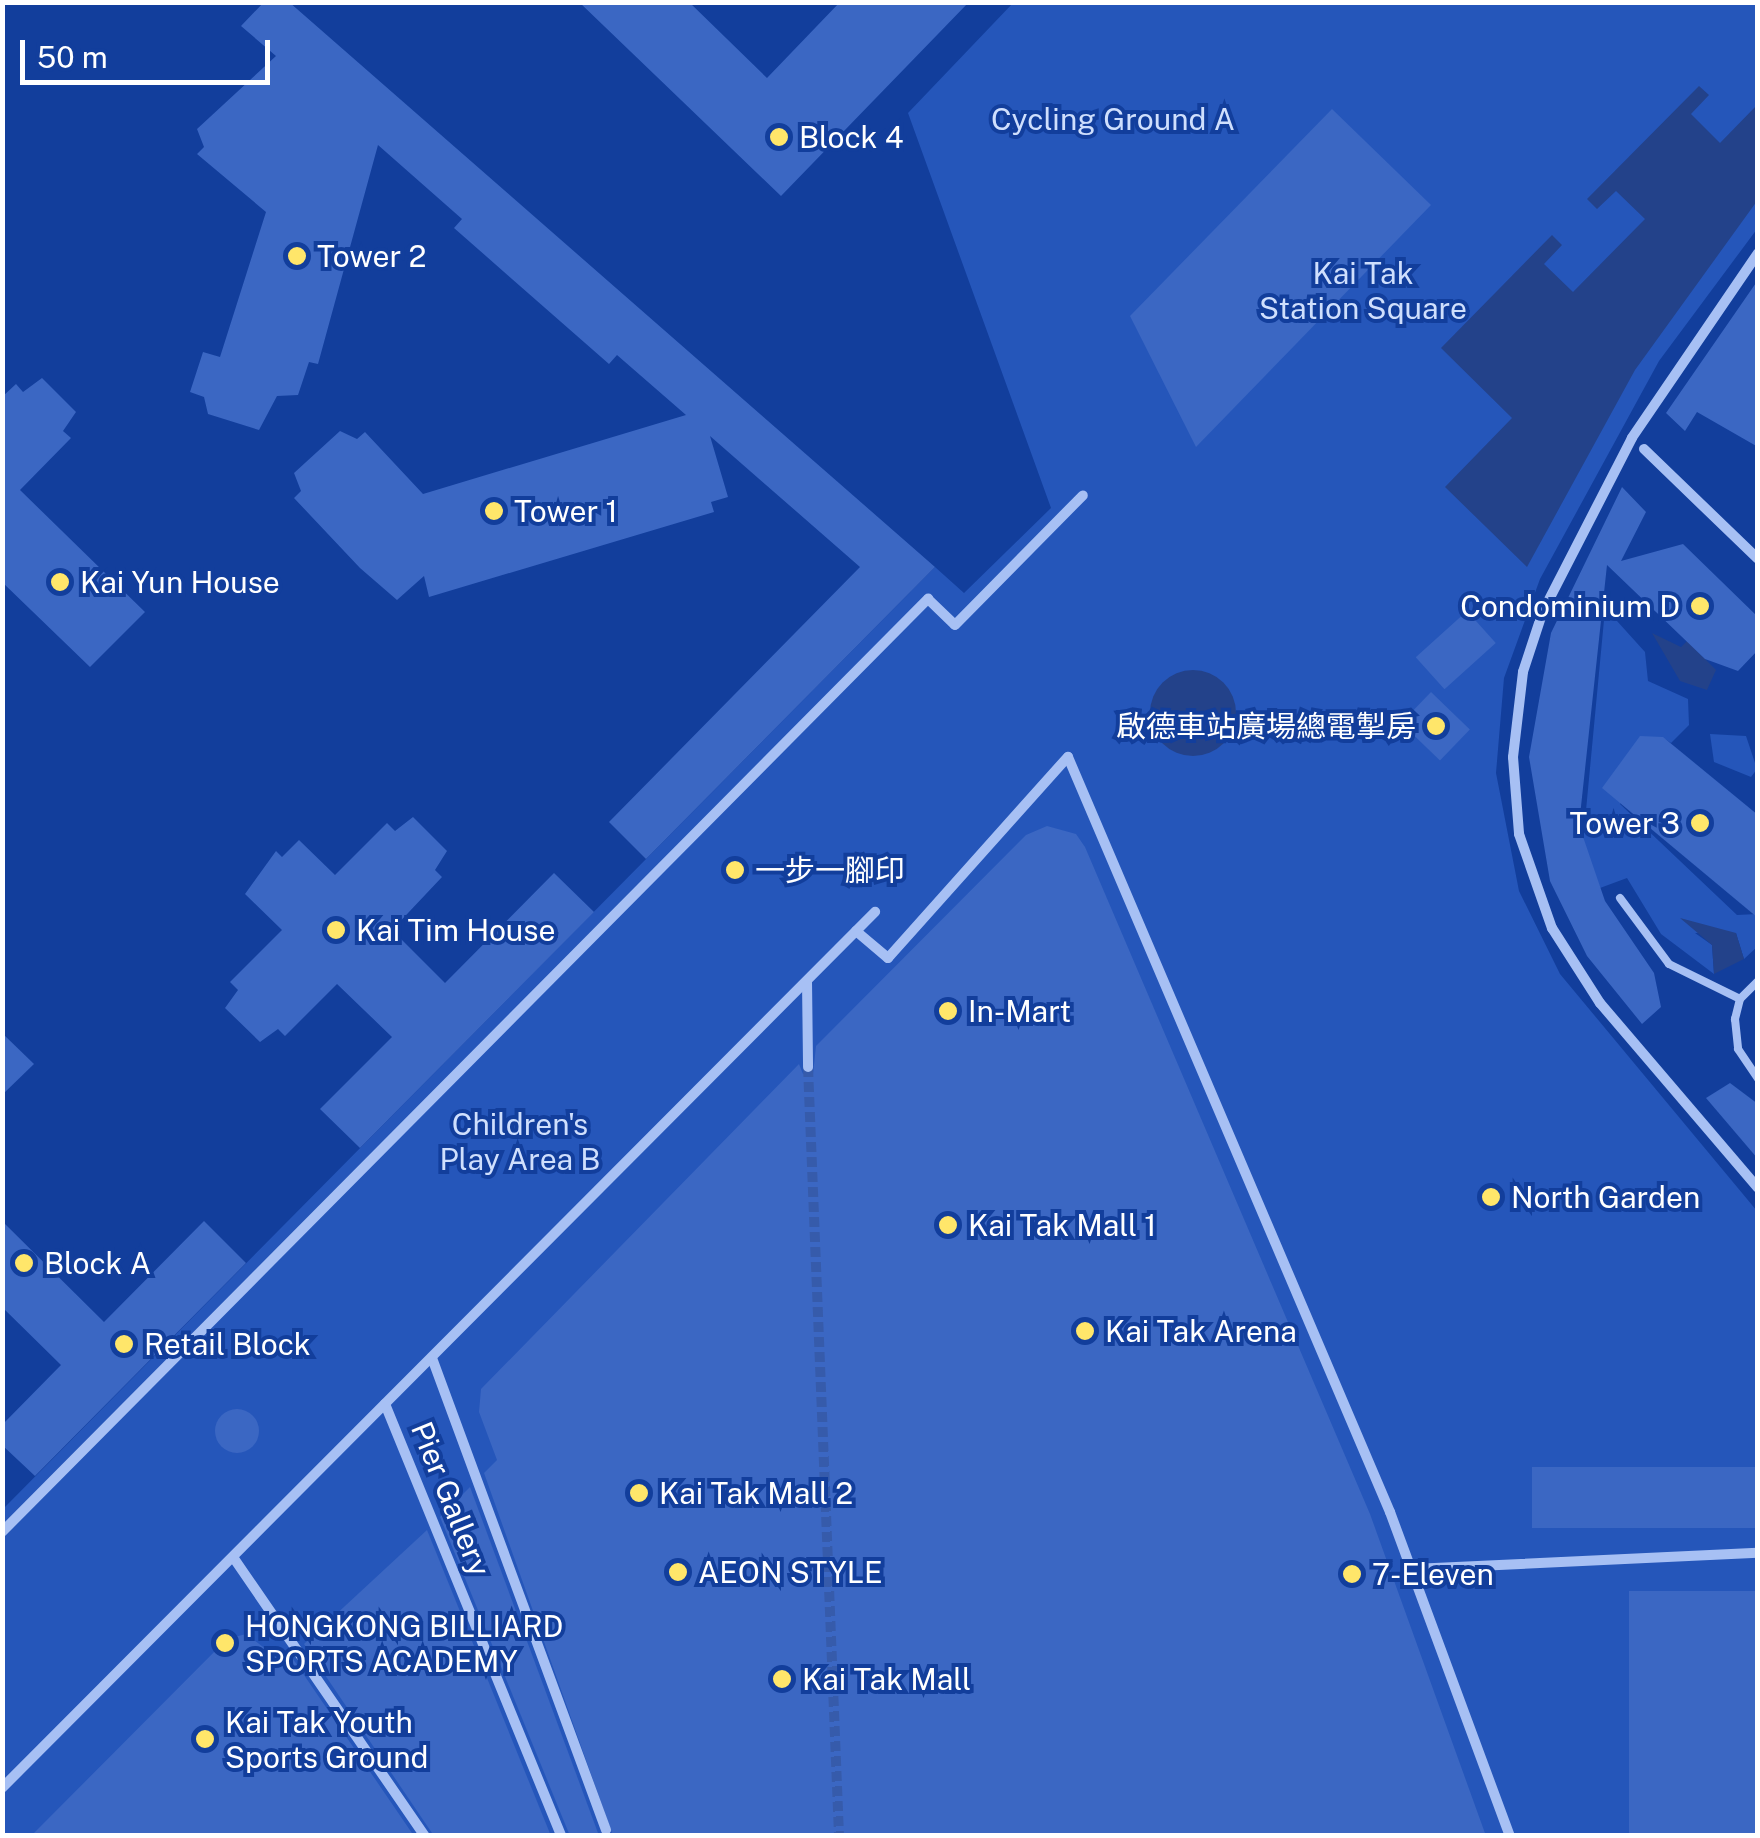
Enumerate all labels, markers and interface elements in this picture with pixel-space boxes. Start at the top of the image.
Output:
scale bar [25,20,275,82]
text: 50 m [37,39,108,75]
park label: Cycling Ground A [991,101,1235,137]
place label: Block 4 [799,119,904,155]
marker: Block 4 [768,126,790,148]
place label: Tower 2 [317,238,426,274]
marker: Tower 2 [286,245,308,267]
park label: Kai Tak Station Square [1259,255,1467,326]
place label: Tower 1 [514,493,618,529]
marker: Tower 1 [483,500,505,522]
place label: Kai Yun House [80,564,280,600]
marker: Kai Yun House [49,571,71,593]
place label: Condominium D [1460,588,1680,624]
marker: Condominium D [1689,595,1711,617]
place label: 啟德車站廣場總電掣房 [1116,708,1416,744]
marker: 啟德車站廣場總電掣房 [1425,715,1447,737]
place label: Tower 3 [1570,805,1680,841]
marker: Tower 3 [1689,812,1711,834]
place label: 一步一腳印 [755,852,905,888]
marker: 一步一腳印 [724,859,746,881]
place label: Kai Tim House [356,912,555,948]
marker: Kai Tim House [325,919,347,941]
place label: In-Mart [968,993,1071,1029]
marker: In-Mart [937,1000,959,1022]
park label: Children's Play Area B [439,1106,601,1176]
place label: North Garden [1511,1179,1700,1215]
marker: North Garden [1480,1186,1502,1208]
place label: Kai Tak Mall 1 [968,1207,1157,1243]
marker: Kai Tak Mall 1 [937,1214,959,1236]
place label: Block A [44,1245,151,1281]
marker: Block A [13,1252,35,1274]
place label: Kai Tak Arena [1105,1313,1297,1349]
marker: Kai Tak Arena [1074,1320,1096,1342]
place label: Retail Block [144,1326,311,1362]
marker: Retail Block [113,1333,135,1355]
street label: Pier Gallery [404,1417,498,1581]
place label: Kai Tak Mall 2 [659,1475,853,1511]
marker: Kai Tak Mall 2 [628,1482,650,1504]
place label: AEON STYLE [698,1554,883,1590]
place label: 7-Eleven [1372,1556,1494,1592]
marker: AEON STYLE [667,1561,689,1583]
marker: 7-Eleven [1341,1563,1363,1585]
place label: HONGKONG BILLIARD SPORTS ACADEMY [245,1608,563,1678]
marker: HONGKONG BILLIARD SPORTS ACADEMY [214,1632,236,1654]
place label: Kai Tak Mall [802,1661,971,1697]
marker: Kai Tak Mall [771,1668,793,1690]
place label: Kai Tak Youth Sports Ground [225,1704,429,1774]
marker: Kai Tak Youth Sports Ground [194,1728,216,1750]

